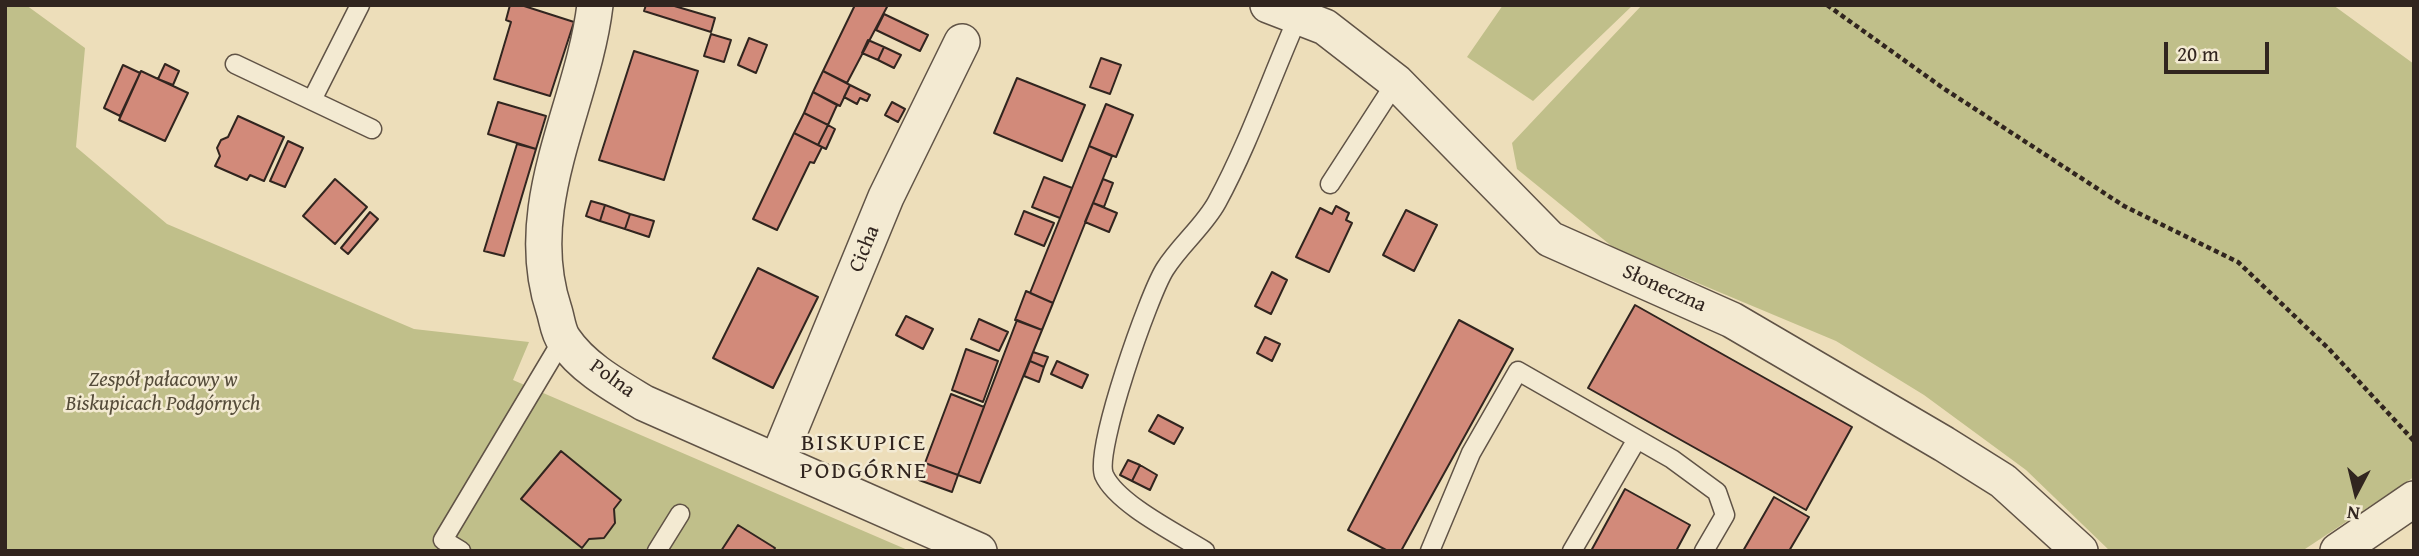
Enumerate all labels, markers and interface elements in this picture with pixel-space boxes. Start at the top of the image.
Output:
scale bar [2167,28,2272,72]
text: 20 m [2177,38,2219,69]
street label: Cicha [844,222,886,276]
street label: Słoneczna [1618,259,1710,319]
street label: Polna [585,354,639,404]
park label: Zespół pałacowy w Biskupicach Podgórnych [66,368,260,418]
district label: BISKUPICE PODGÓRNE [801,430,927,486]
north arrow [2321,458,2391,528]
text: N [2345,499,2361,529]

